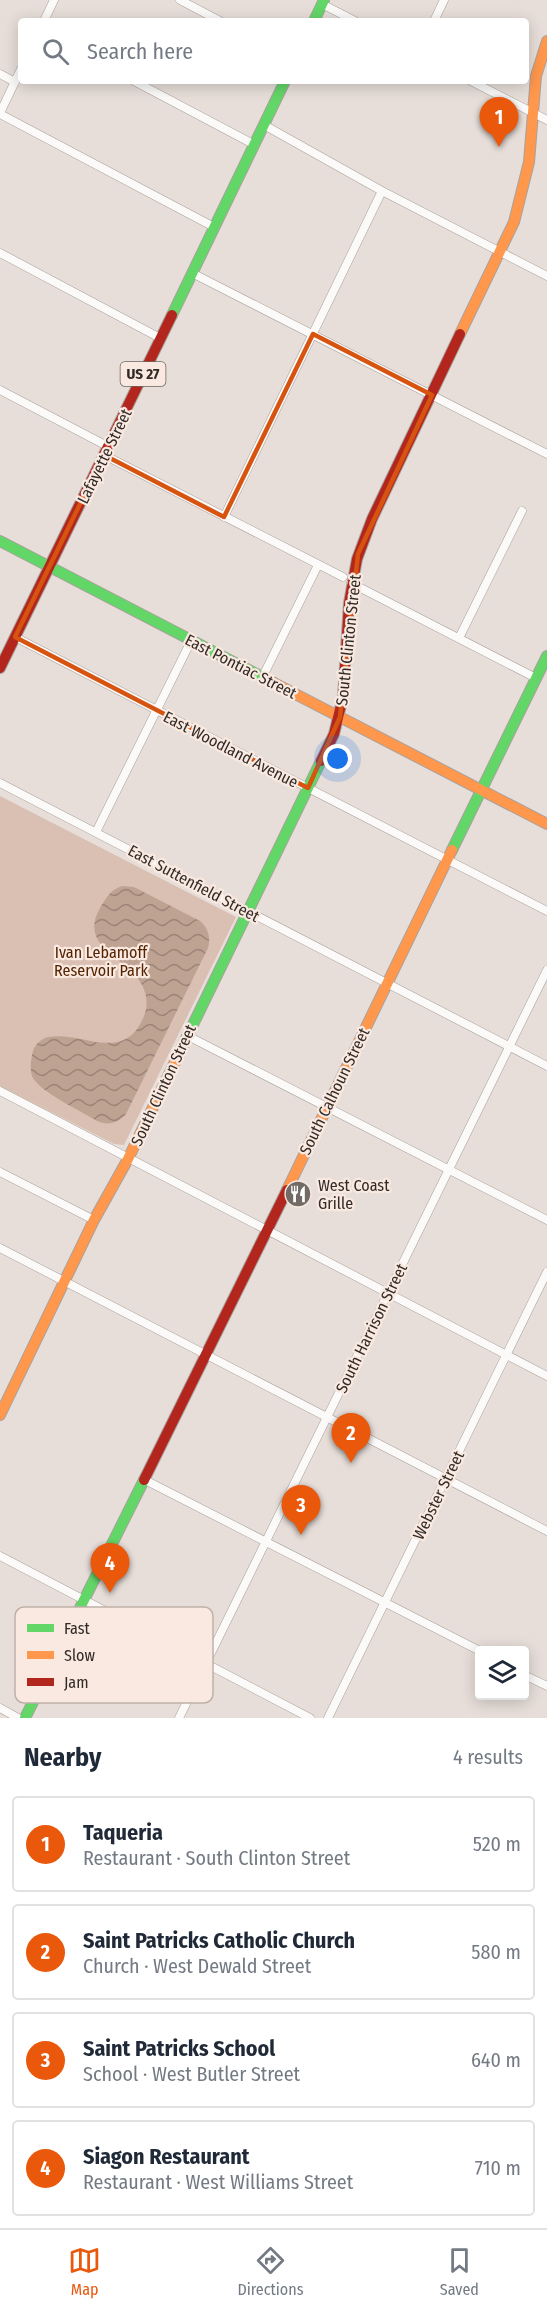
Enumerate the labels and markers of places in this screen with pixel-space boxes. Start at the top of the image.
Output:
pin: 1 [480,98,518,147]
place label: West Coast Grille [318,1176,390,1213]
restaurant icon: West Coast Grille [283,1179,313,1209]
pin: 2 [332,1414,370,1463]
pin: 3 [282,1486,320,1535]
pin: 4 [90,1544,130,1593]

